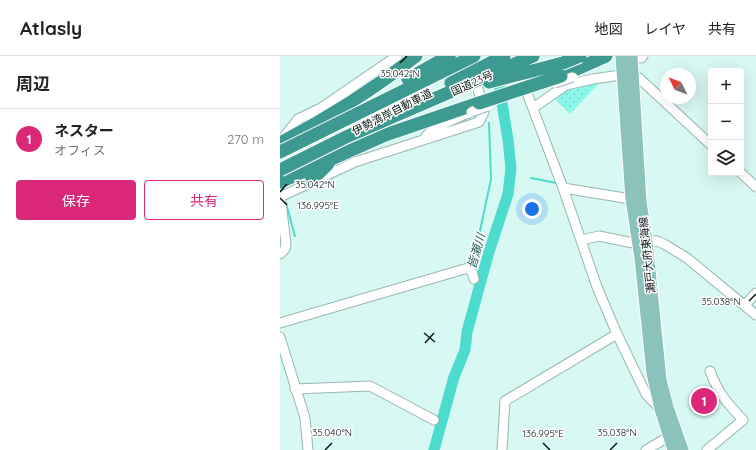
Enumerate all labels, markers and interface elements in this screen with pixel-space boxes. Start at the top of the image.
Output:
text: Atlasly [20,16,82,40]
text: 地図 [594,20,622,38]
text: レイヤ [644,20,686,38]
text: 共有 [708,20,736,38]
text: 35.042°N [380,67,420,80]
street label: 国道23号 [449,67,495,99]
north arrow [660,68,696,104]
map controls [708,68,744,176]
button: + [708,68,744,104]
text: 周辺 [16,73,50,94]
street label: 伊勢湾岸自動車道 [350,86,434,138]
button: − [708,104,744,140]
text: ネスター [54,121,114,140]
text: 1 [26,131,32,147]
text: 270 m [227,131,264,147]
button: layers [708,140,744,176]
text: オフィス [54,142,106,158]
text: 35.042°N [295,178,335,191]
button: 保存 [16,180,136,220]
button: 共有 [144,180,264,220]
text: 136.995°E [297,199,339,212]
your location [522,199,542,219]
street label: 瀬戸大府東海線 [636,216,658,294]
water label: 皆瀬川 [464,230,489,270]
text: 35.038°N [701,295,741,308]
pin: 1 [691,386,717,416]
text: 35.040°N [312,426,352,439]
text: 35.038°N [597,426,637,439]
text: 136.995°E [522,427,564,440]

